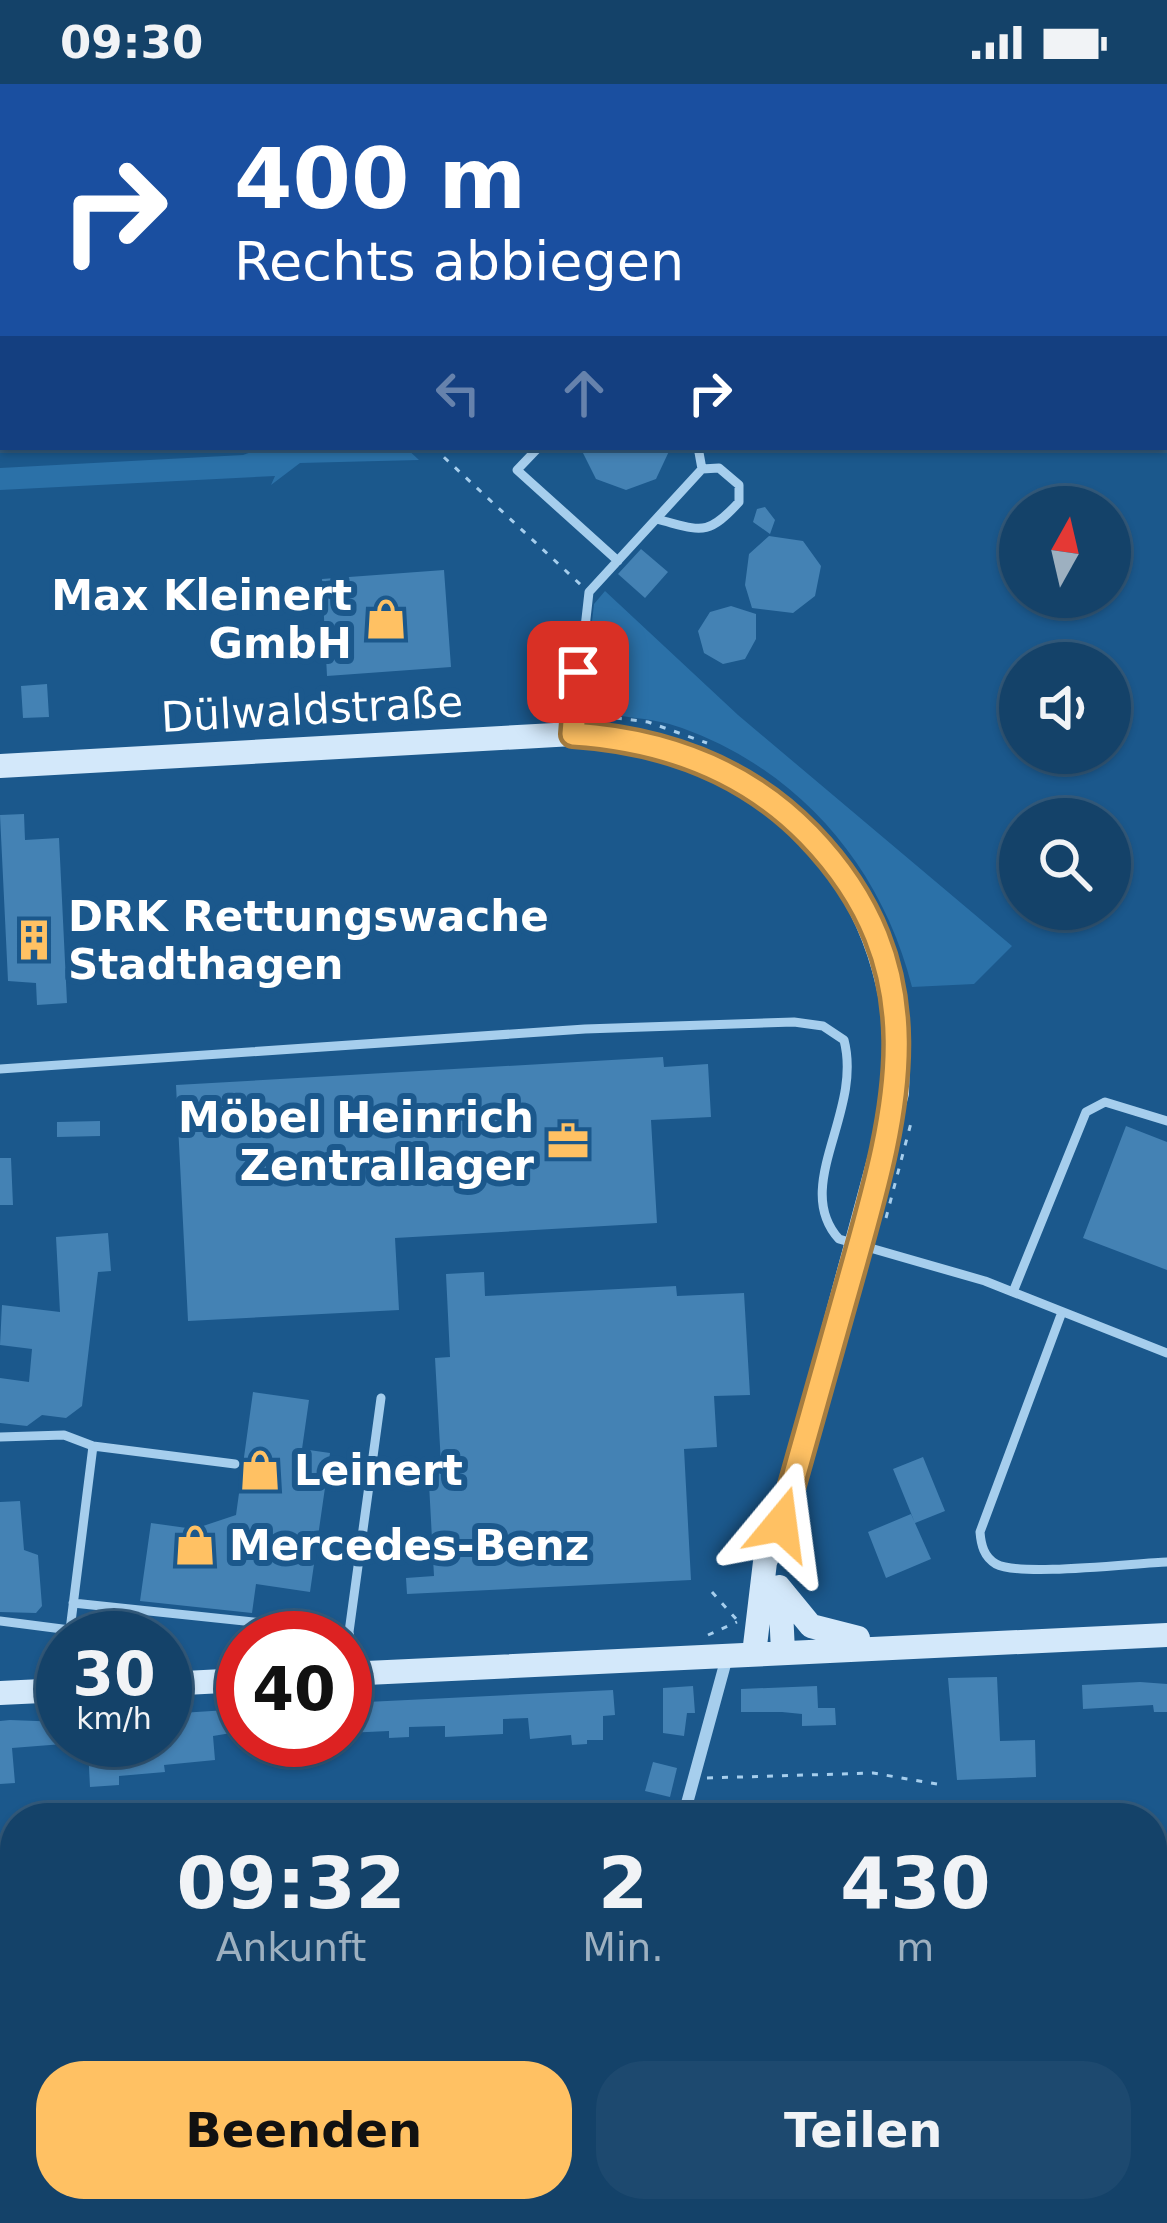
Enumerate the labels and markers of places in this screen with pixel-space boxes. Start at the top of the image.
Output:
place label: Max Kleinert GmbH [51,571,352,668]
shop icon: Max Kleinert GmbH [363,596,409,642]
pin [527,621,629,723]
place label: DRK Rettungswache Stadthagen [68,892,549,989]
building icon: DRK Rettungswache Stadthagen [11,917,57,963]
place label: Möbel Heinrich Zentrallager [178,1093,534,1190]
office icon: Möbel Heinrich Zentrallager [545,1118,591,1164]
place label: Leinert [294,1446,463,1495]
shop icon: Leinert [237,1447,283,1493]
place label: Mercedes-Benz [229,1521,589,1570]
shop icon: Mercedes-Benz [172,1522,218,1568]

